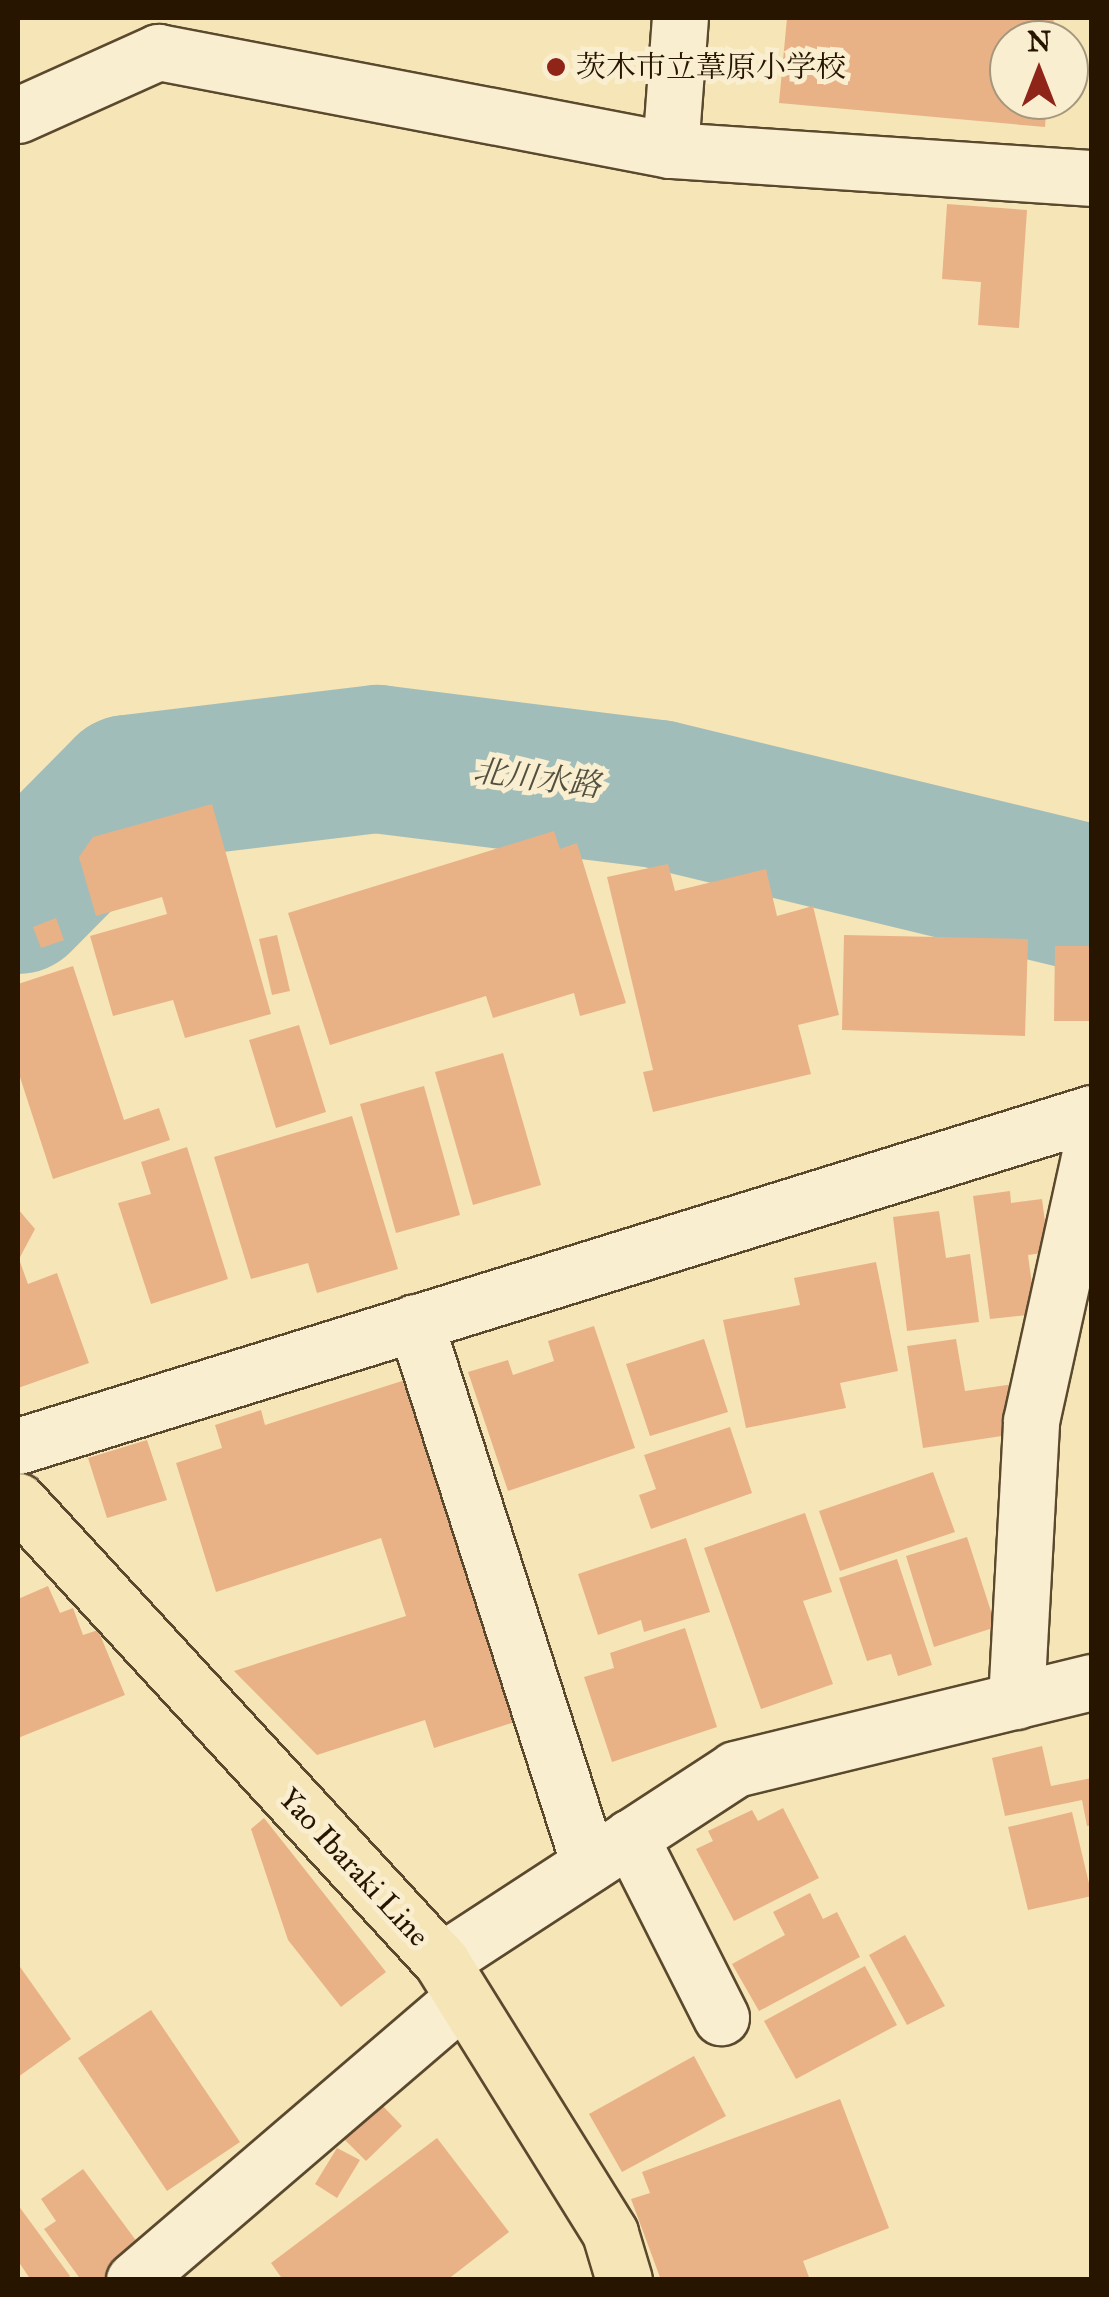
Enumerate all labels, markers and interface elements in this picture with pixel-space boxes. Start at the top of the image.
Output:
north arrow [989,20,1089,120]
text: N [1027,24,1051,59]
place label: 茨木市立葦原小学校 [576,49,846,85]
marker: 茨木市立葦原小学校 [545,56,567,78]
water label: 北川水路 [471,752,603,806]
street label: Yao Ibaraki Line [271,1780,437,1954]

